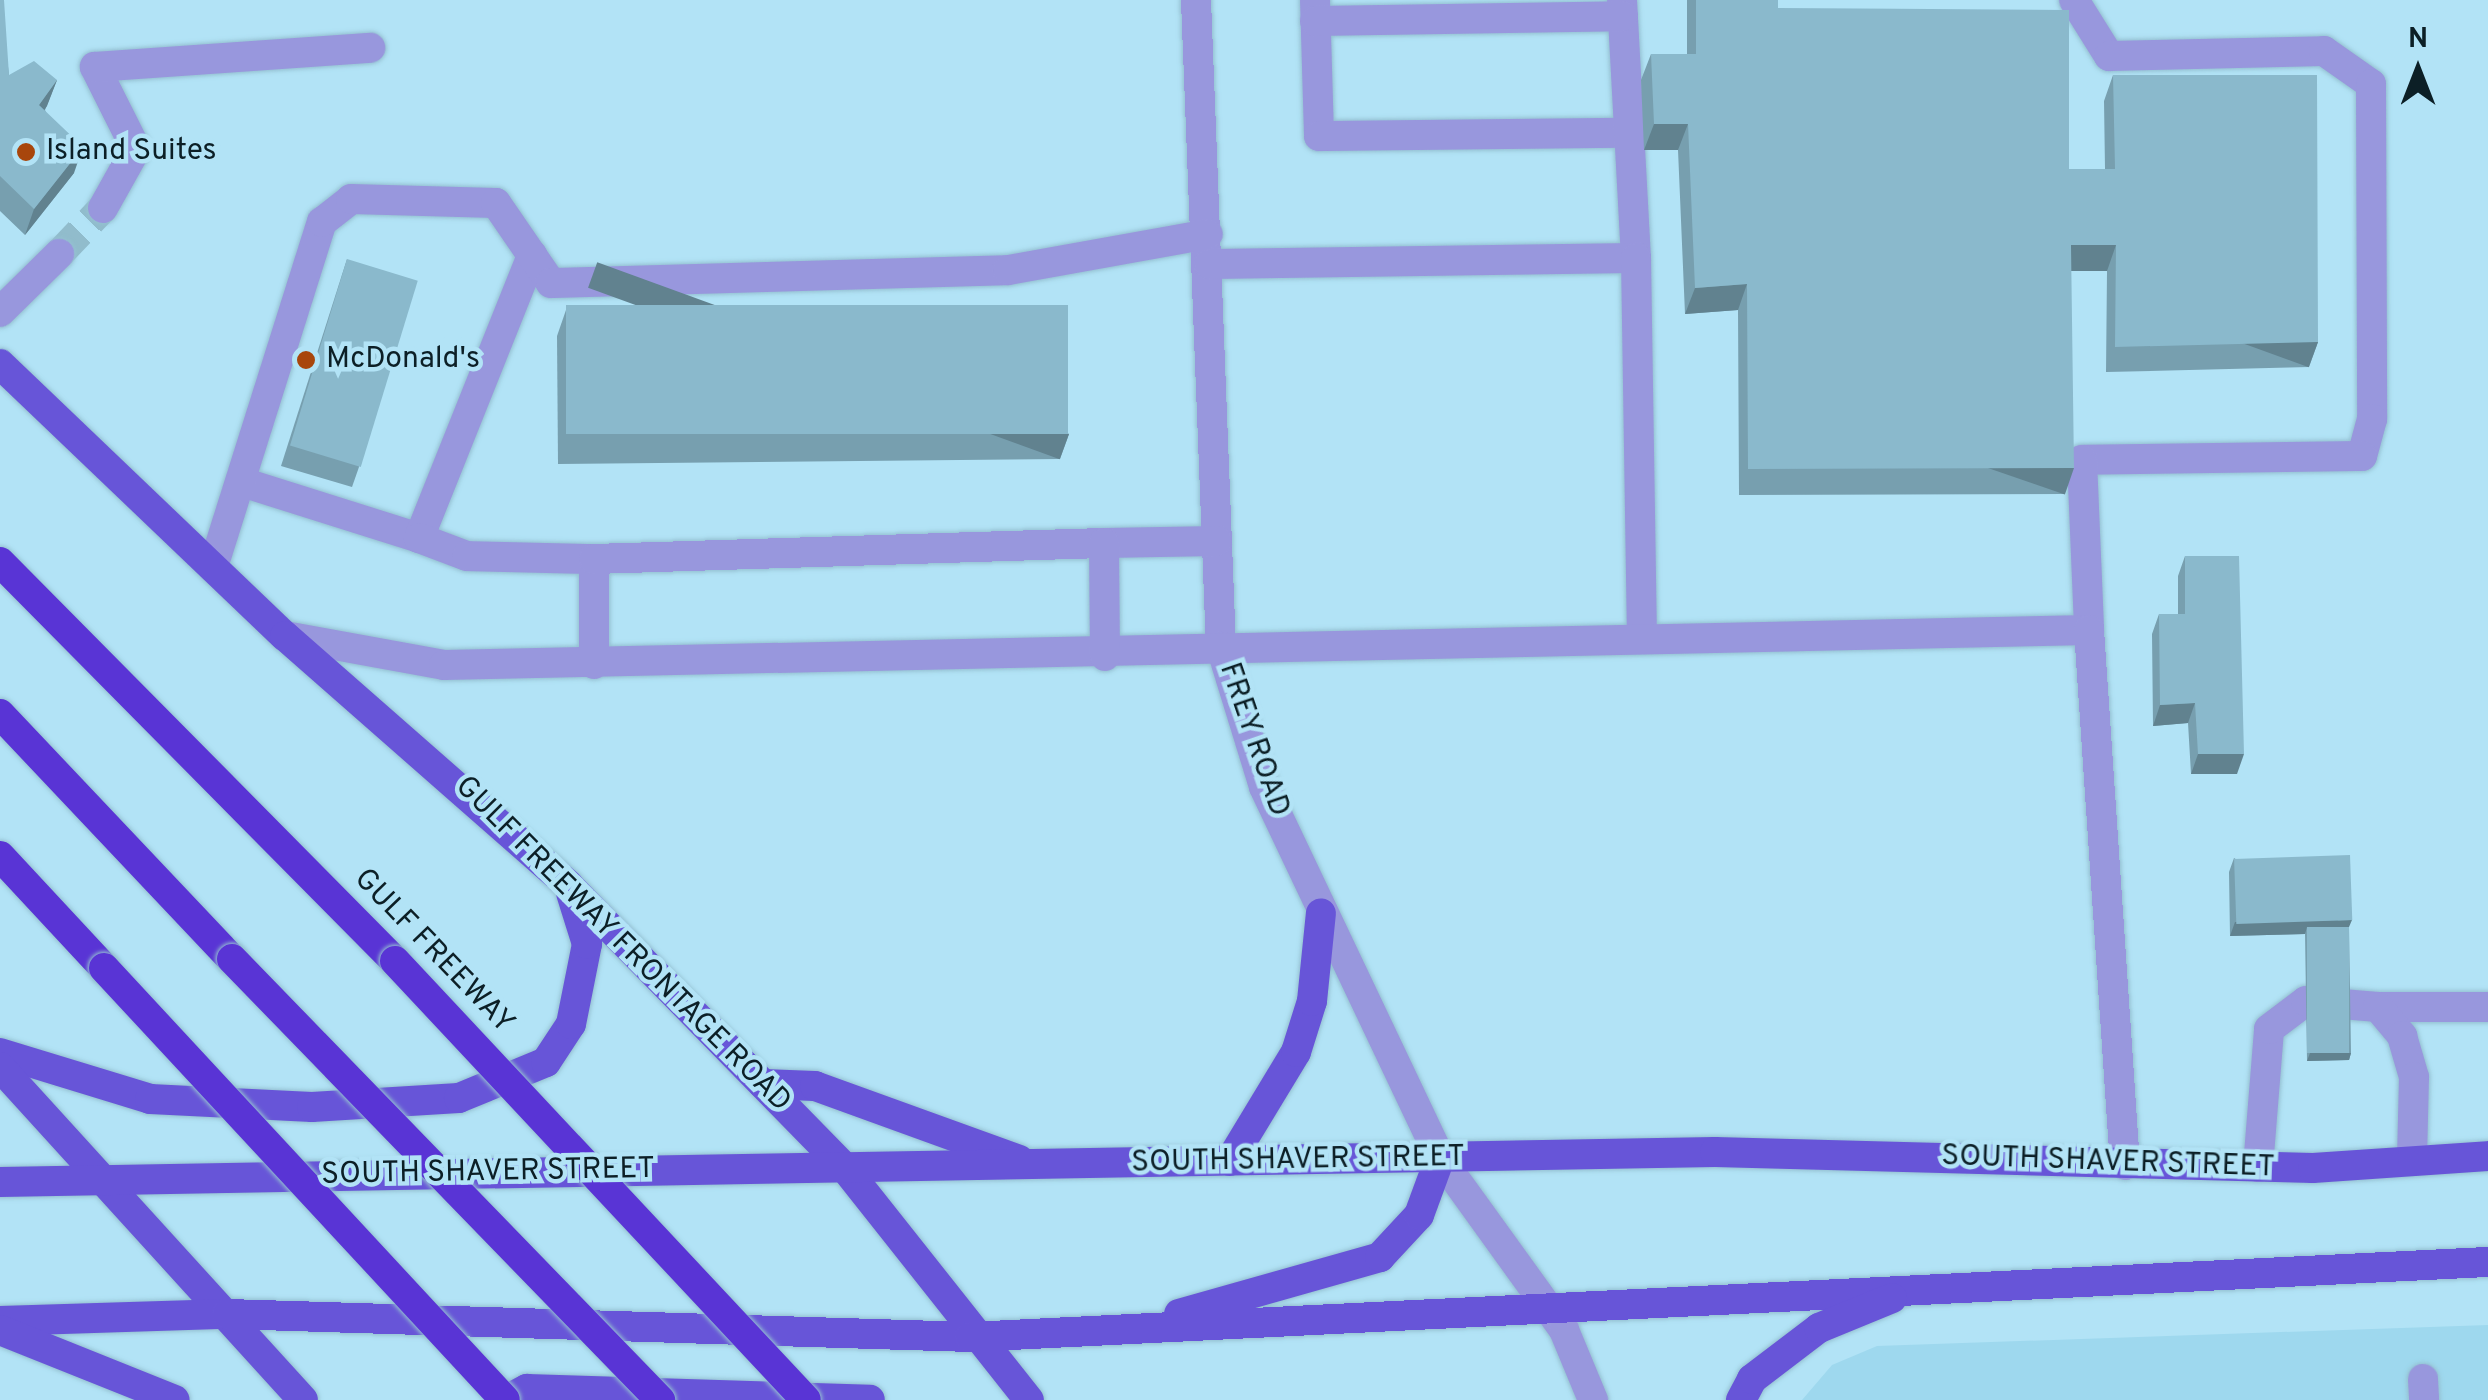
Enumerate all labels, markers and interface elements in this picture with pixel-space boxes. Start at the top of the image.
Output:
north arrow [2368,20,2468,120]
text: N [2408,22,2428,58]
place label: Island Suites [46,134,217,170]
marker: Island Suites [15,141,37,163]
place label: McDonald's [326,342,480,378]
marker: McDonald's [295,349,317,371]
street label: FREY ROAD [1210,658,1296,822]
street label: GULF FREEWAY FRONTAGE ROAD [446,769,798,1121]
street label: GULF FREEWAY [345,862,521,1042]
street label: SOUTH SHAVER STREET [1941,1139,2275,1187]
street label: SOUTH SHAVER STREET [1131,1140,1465,1182]
street label: SOUTH SHAVER STREET [321,1152,655,1194]

